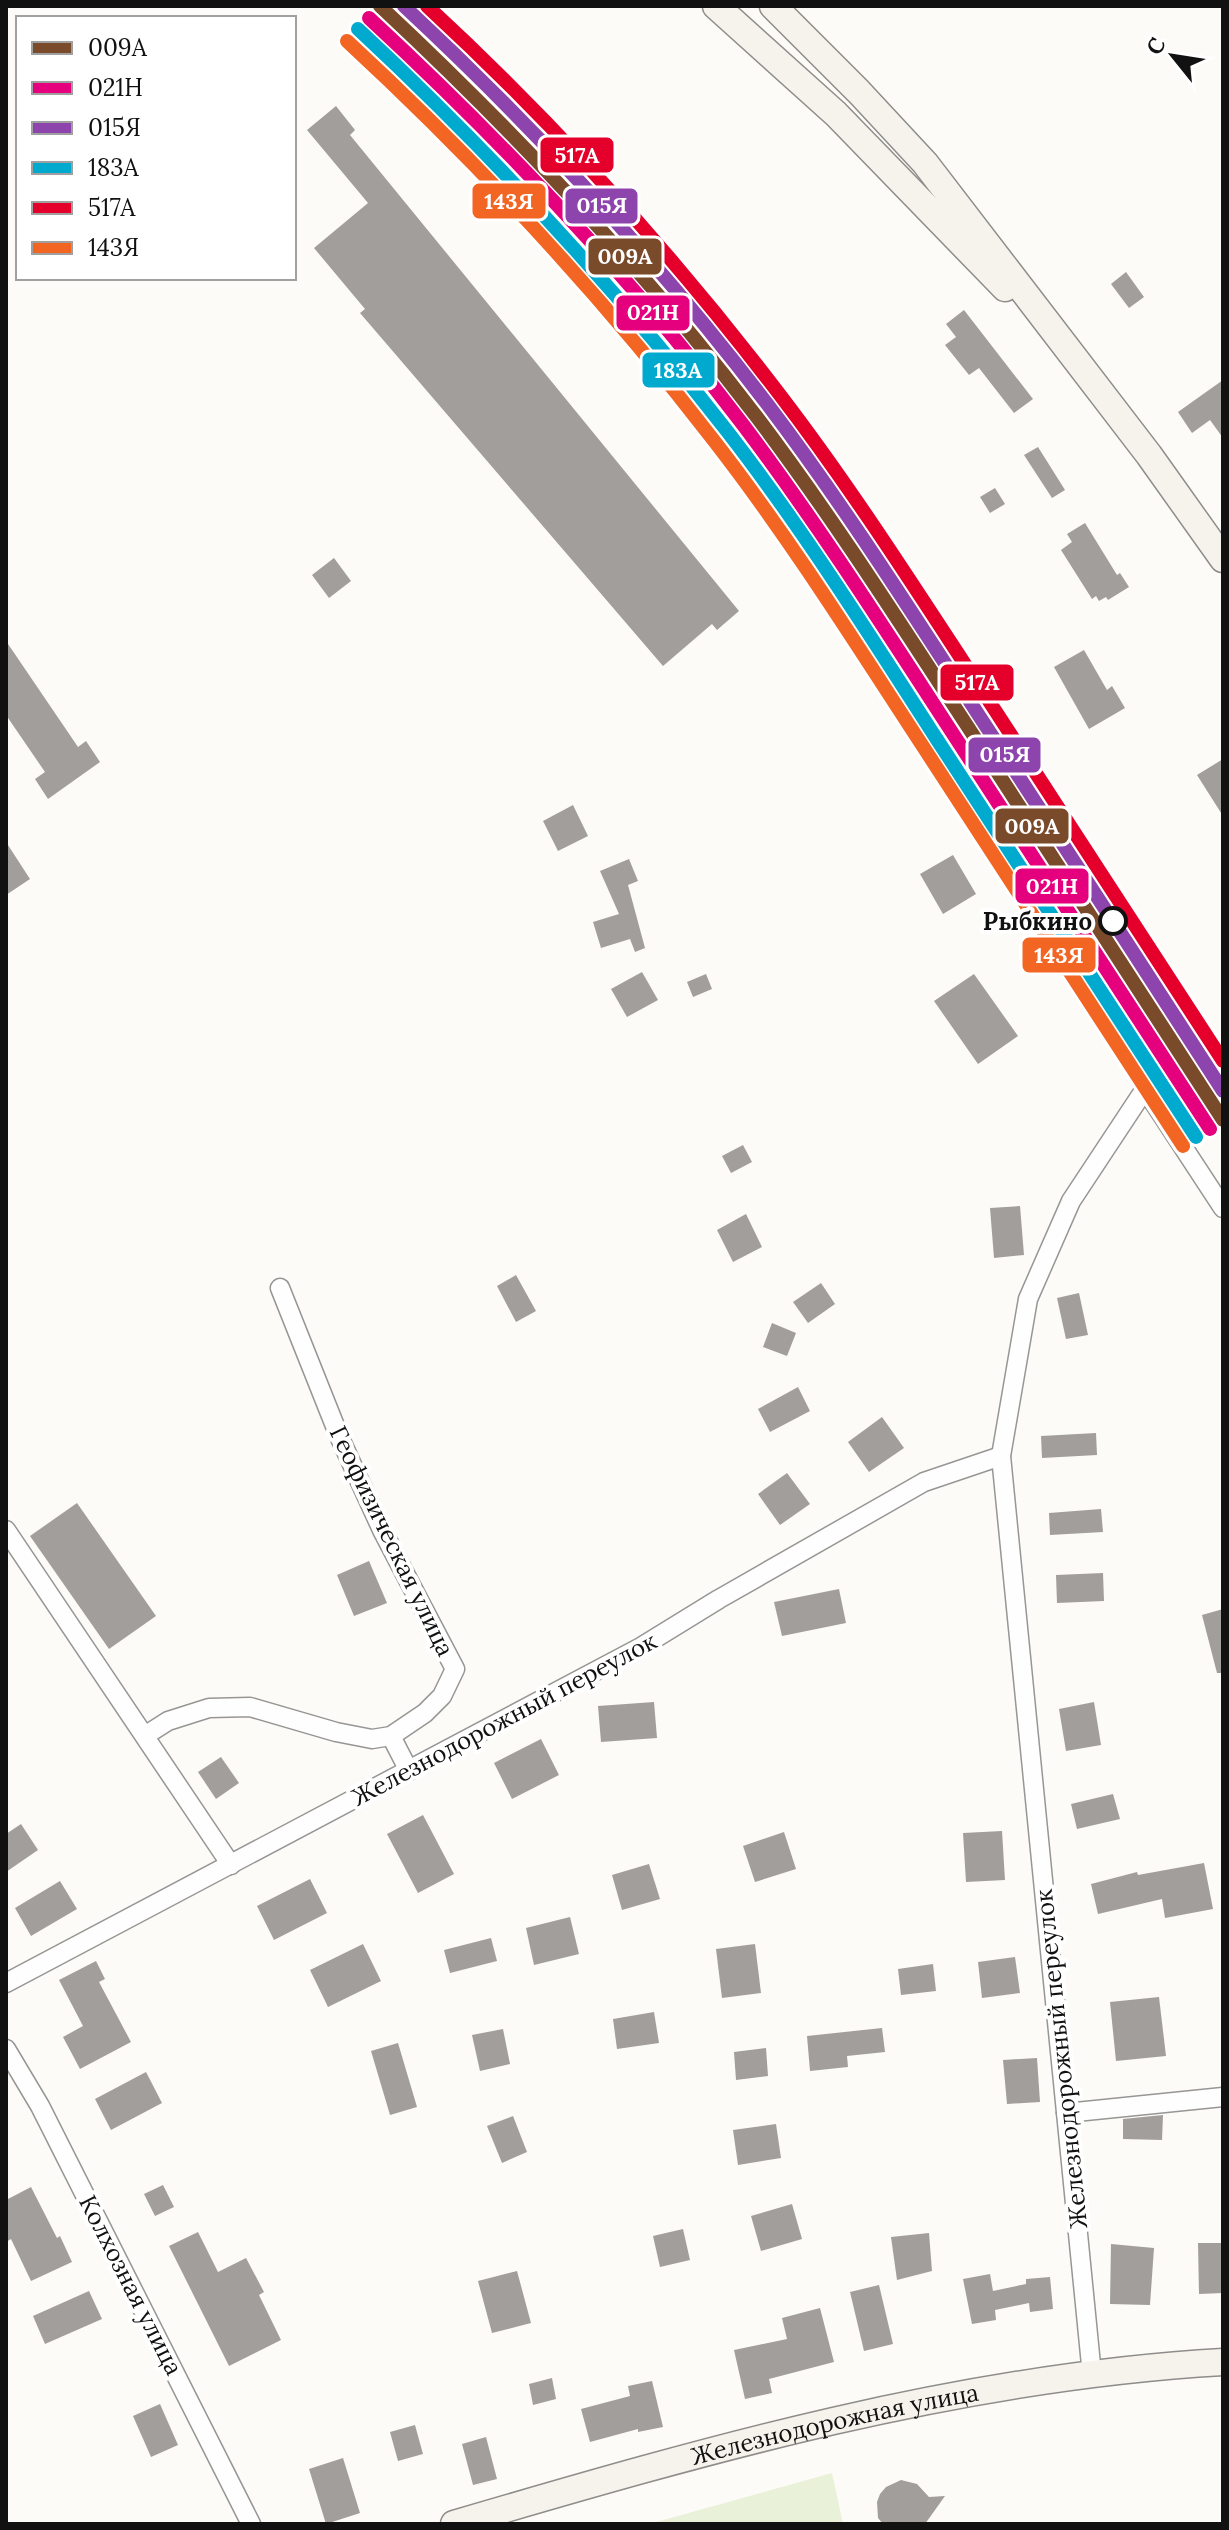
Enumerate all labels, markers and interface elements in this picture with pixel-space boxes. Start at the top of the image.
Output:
legend [16,16,296,280]
north arrow [1133,16,1213,96]
text: 009А [88,32,148,63]
text: С [1140,32,1172,60]
text: 021Н [88,72,143,103]
text: 015Я [88,112,141,143]
line badge: 517А [539,136,615,174]
text: 517А [555,141,600,169]
text: 183А [88,152,140,183]
line badge: 143Я [471,182,547,220]
text: 143Я [484,187,534,215]
line badge: 015Я [564,187,639,225]
text: 015Я [577,191,628,219]
text: 517А [88,192,136,223]
text: 143Я [88,232,139,263]
line badge: 009А [587,237,663,276]
text: 009А [598,242,653,270]
line badge: 021Н [615,294,691,332]
text: 021Н [627,298,679,326]
line badge: 183А [641,351,716,389]
text: 183А [654,356,703,384]
line badge: 517А [939,663,1015,702]
text: 517А [955,668,1000,696]
line badge: 015Я [967,736,1042,774]
text: 015Я [980,740,1031,768]
line badge: 009А [994,807,1070,845]
text: 009А [1005,812,1060,840]
line badge: 021Н [1014,867,1090,905]
text: 021Н [1026,872,1078,900]
place label: Рыбкино [983,906,1092,937]
marker: Рыбкино [1099,907,1127,935]
line badge: 143Я [1021,936,1097,974]
text: 143Я [1034,941,1084,969]
street label: Геофизическая улица [323,1421,461,1661]
street label: Железнодорожный переулок [346,1625,662,1813]
street label: Железнодорожный переулок [1028,1888,1094,2230]
street label: Колхозная улица [72,2190,190,2380]
street label: Железнодорожная улица [688,2376,981,2471]

